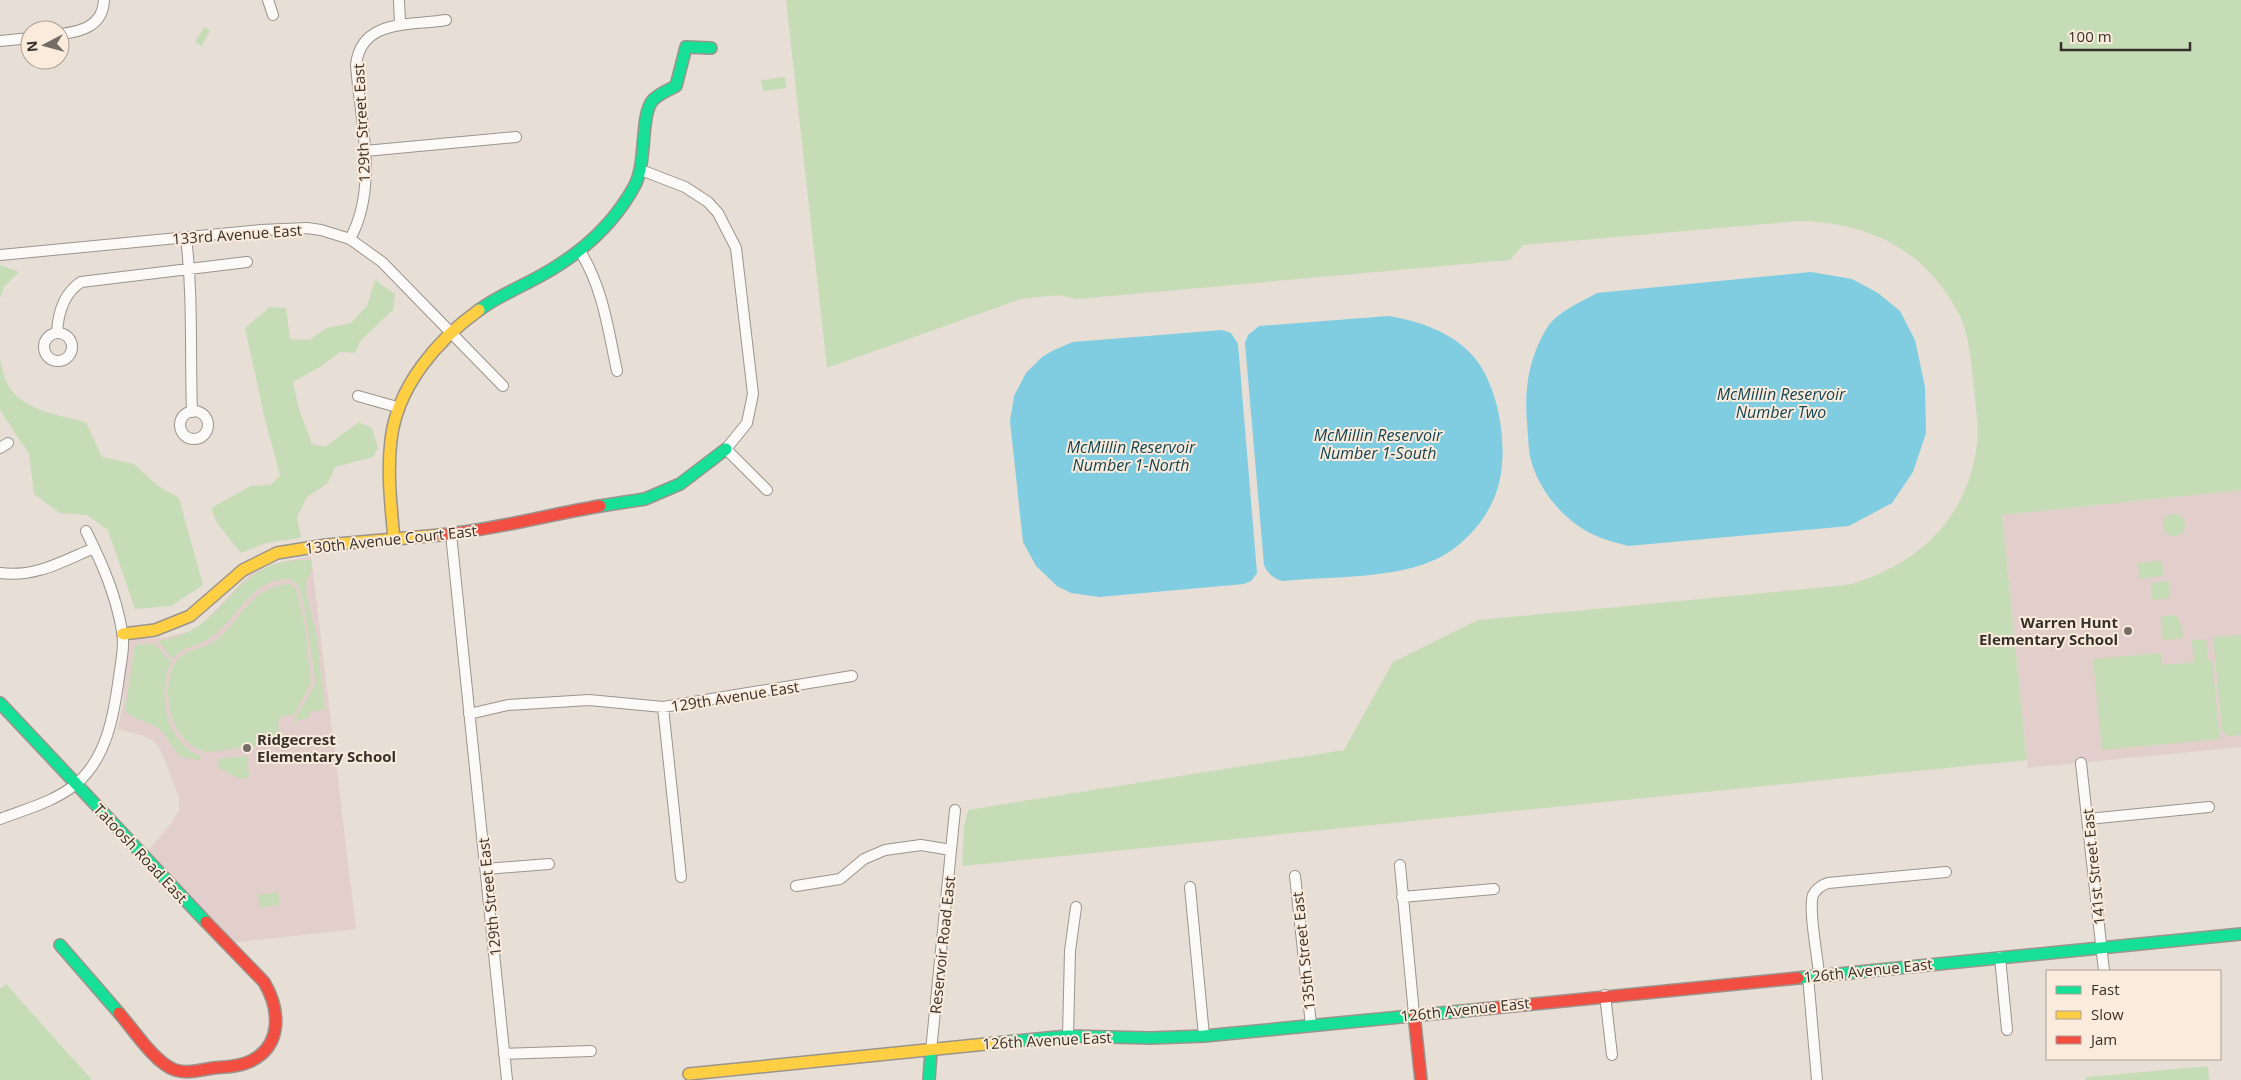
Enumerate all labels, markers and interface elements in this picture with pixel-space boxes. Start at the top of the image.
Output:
north arrow [20,20,70,70]
scale bar [2061,20,2190,52]
text: 100 m [2068,26,2112,46]
text: N [22,40,42,53]
street label: 129th Street East [348,63,374,183]
street label: 133rd Avenue East [171,219,303,249]
water label: McMillin Reservoir Number Two [1717,383,1846,423]
water label: McMillin Reservoir Number 1-South [1314,424,1443,464]
water label: McMillin Reservoir Number 1-North [1067,436,1196,476]
street label: 130th Avenue Court East [304,520,478,558]
place label: Warren Hunt Elementary School [1979,612,2118,649]
marker: Warren Hunt Elementary School [2122,625,2134,637]
street label: 129th Avenue East [669,676,801,716]
place label: Ridgecrest Elementary School [257,729,396,766]
marker: Ridgecrest Elementary School [241,742,253,754]
street label: Tatoosh Road East [90,799,192,907]
street label: 141st Street East [2077,808,2109,926]
street label: 129th Street East [473,837,505,957]
street label: Reservoir Road East [925,875,959,1015]
street label: 135th Street East [1287,891,1319,1011]
street label: 126th Avenue East [1803,953,1933,987]
legend [2046,970,2221,1060]
text: Fast [2091,979,2120,999]
street label: 126th Avenue East [1400,992,1530,1026]
text: Slow [2091,1004,2124,1024]
street label: 126th Avenue East [982,1027,1112,1053]
text: Jam [2089,1029,2117,1049]

